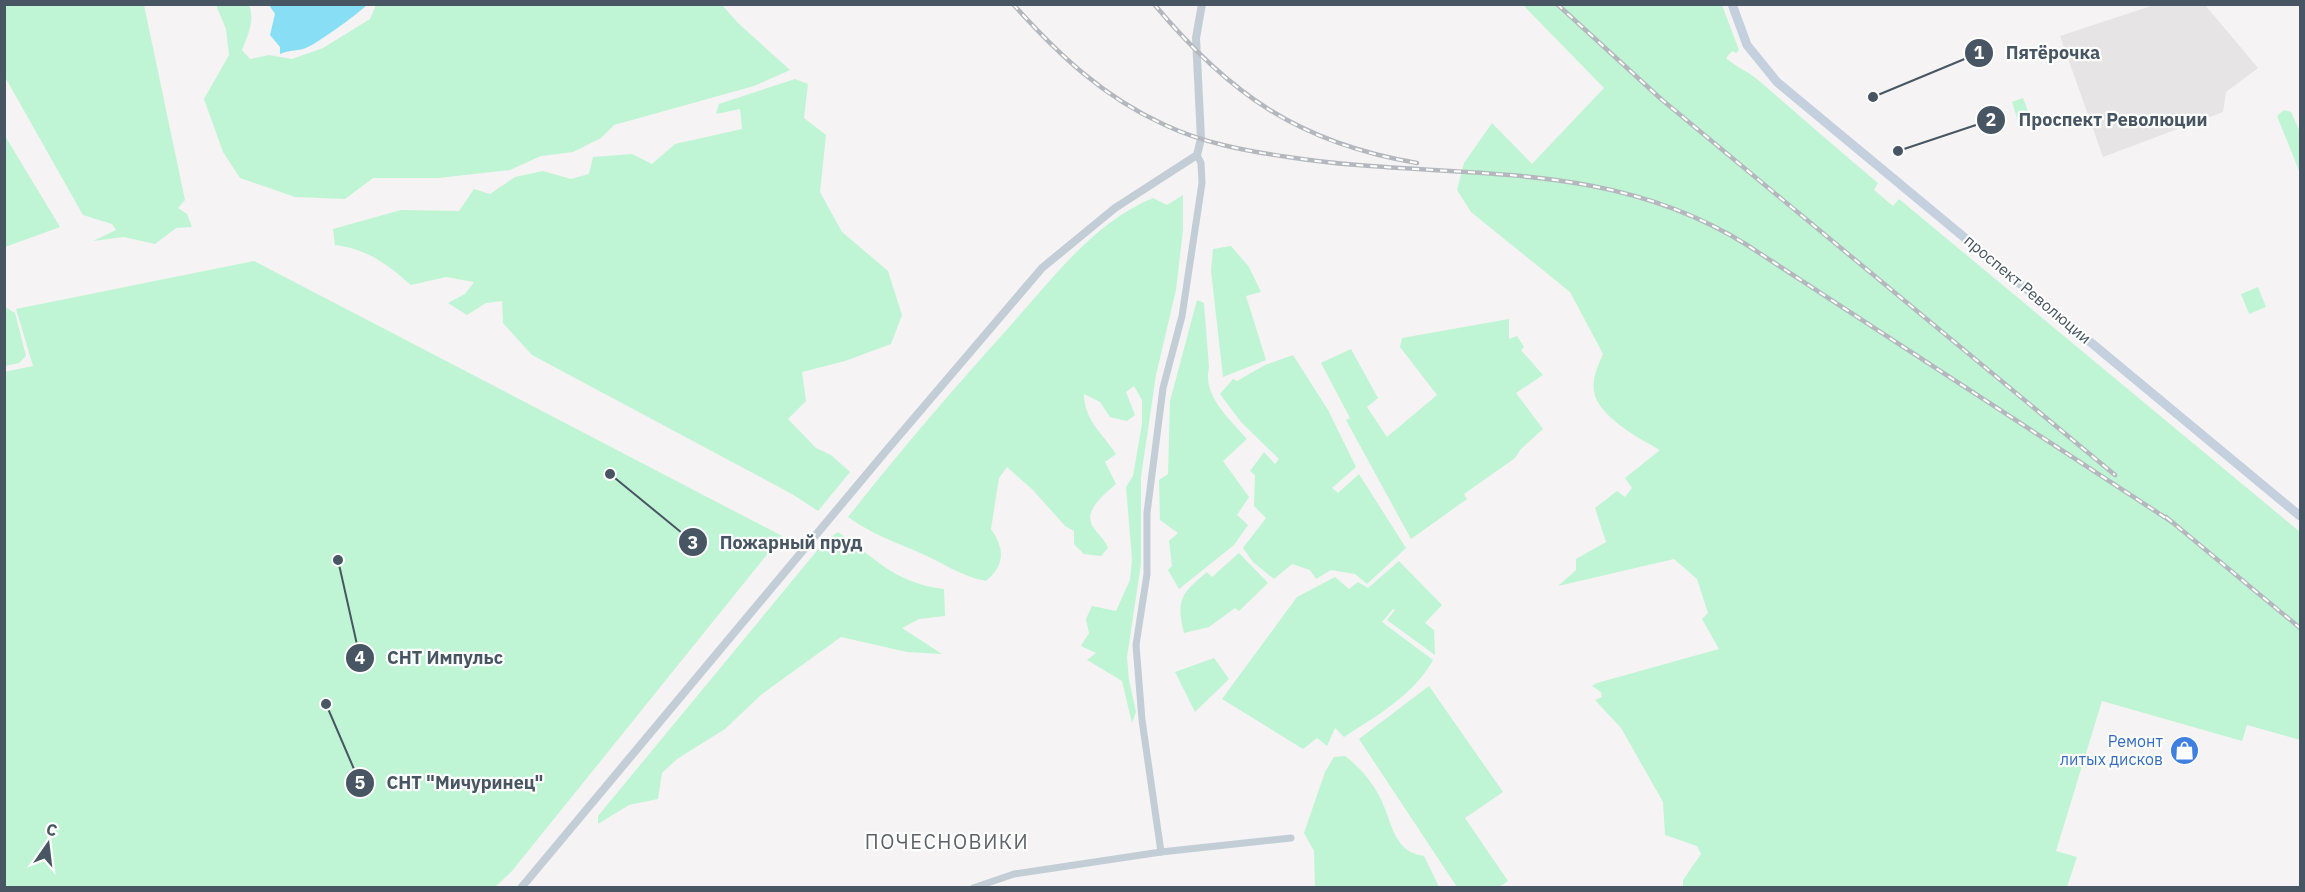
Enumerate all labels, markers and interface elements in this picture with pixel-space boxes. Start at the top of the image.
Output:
callout: Пятёрочка [1964,35,2112,71]
text: 1 [1974,41,1985,64]
text: Пятёрочка [2006,41,2100,64]
callout: Проспект Революции [1976,102,2219,138]
text: 2 [1986,108,1996,131]
text: Проспект Революции [2019,108,2207,131]
street label: проспект Революции [1960,230,2096,348]
callout: Пожарный пруд [678,524,874,560]
text: 3 [688,531,698,554]
text: Пожарный пруд [720,531,862,554]
callout: СНТ Импульс [345,640,515,676]
text: 4 [355,646,366,669]
text: СНТ Импульс [387,646,503,669]
place label: Ремонт литых дисков [2060,731,2163,769]
shop icon: Ремонт литых дисков [2168,734,2200,766]
callout: СНТ "Мичуринец" [345,765,556,801]
text: 5 [355,771,366,794]
text: СНТ "Мичуринец" [387,771,543,794]
north arrow [18,814,78,874]
text: С [44,818,59,840]
district label: ПОЧЕСНОВИКИ [865,828,1029,855]

